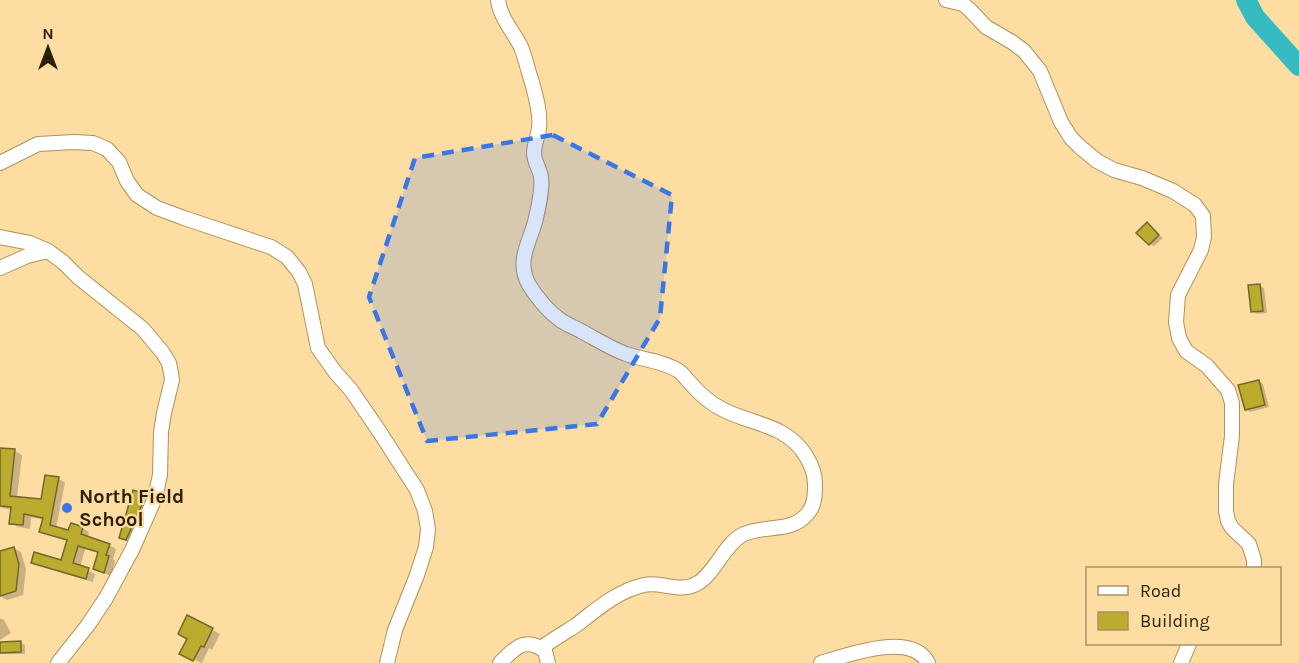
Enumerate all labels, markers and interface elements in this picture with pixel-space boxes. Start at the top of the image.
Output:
north arrow [18,18,78,78]
text: N [42,24,54,43]
place label: North Field School [79,485,184,531]
marker: North Field School [60,501,74,515]
legend [1086,567,1281,645]
text: Road [1140,580,1181,602]
text: Building [1140,610,1210,632]

